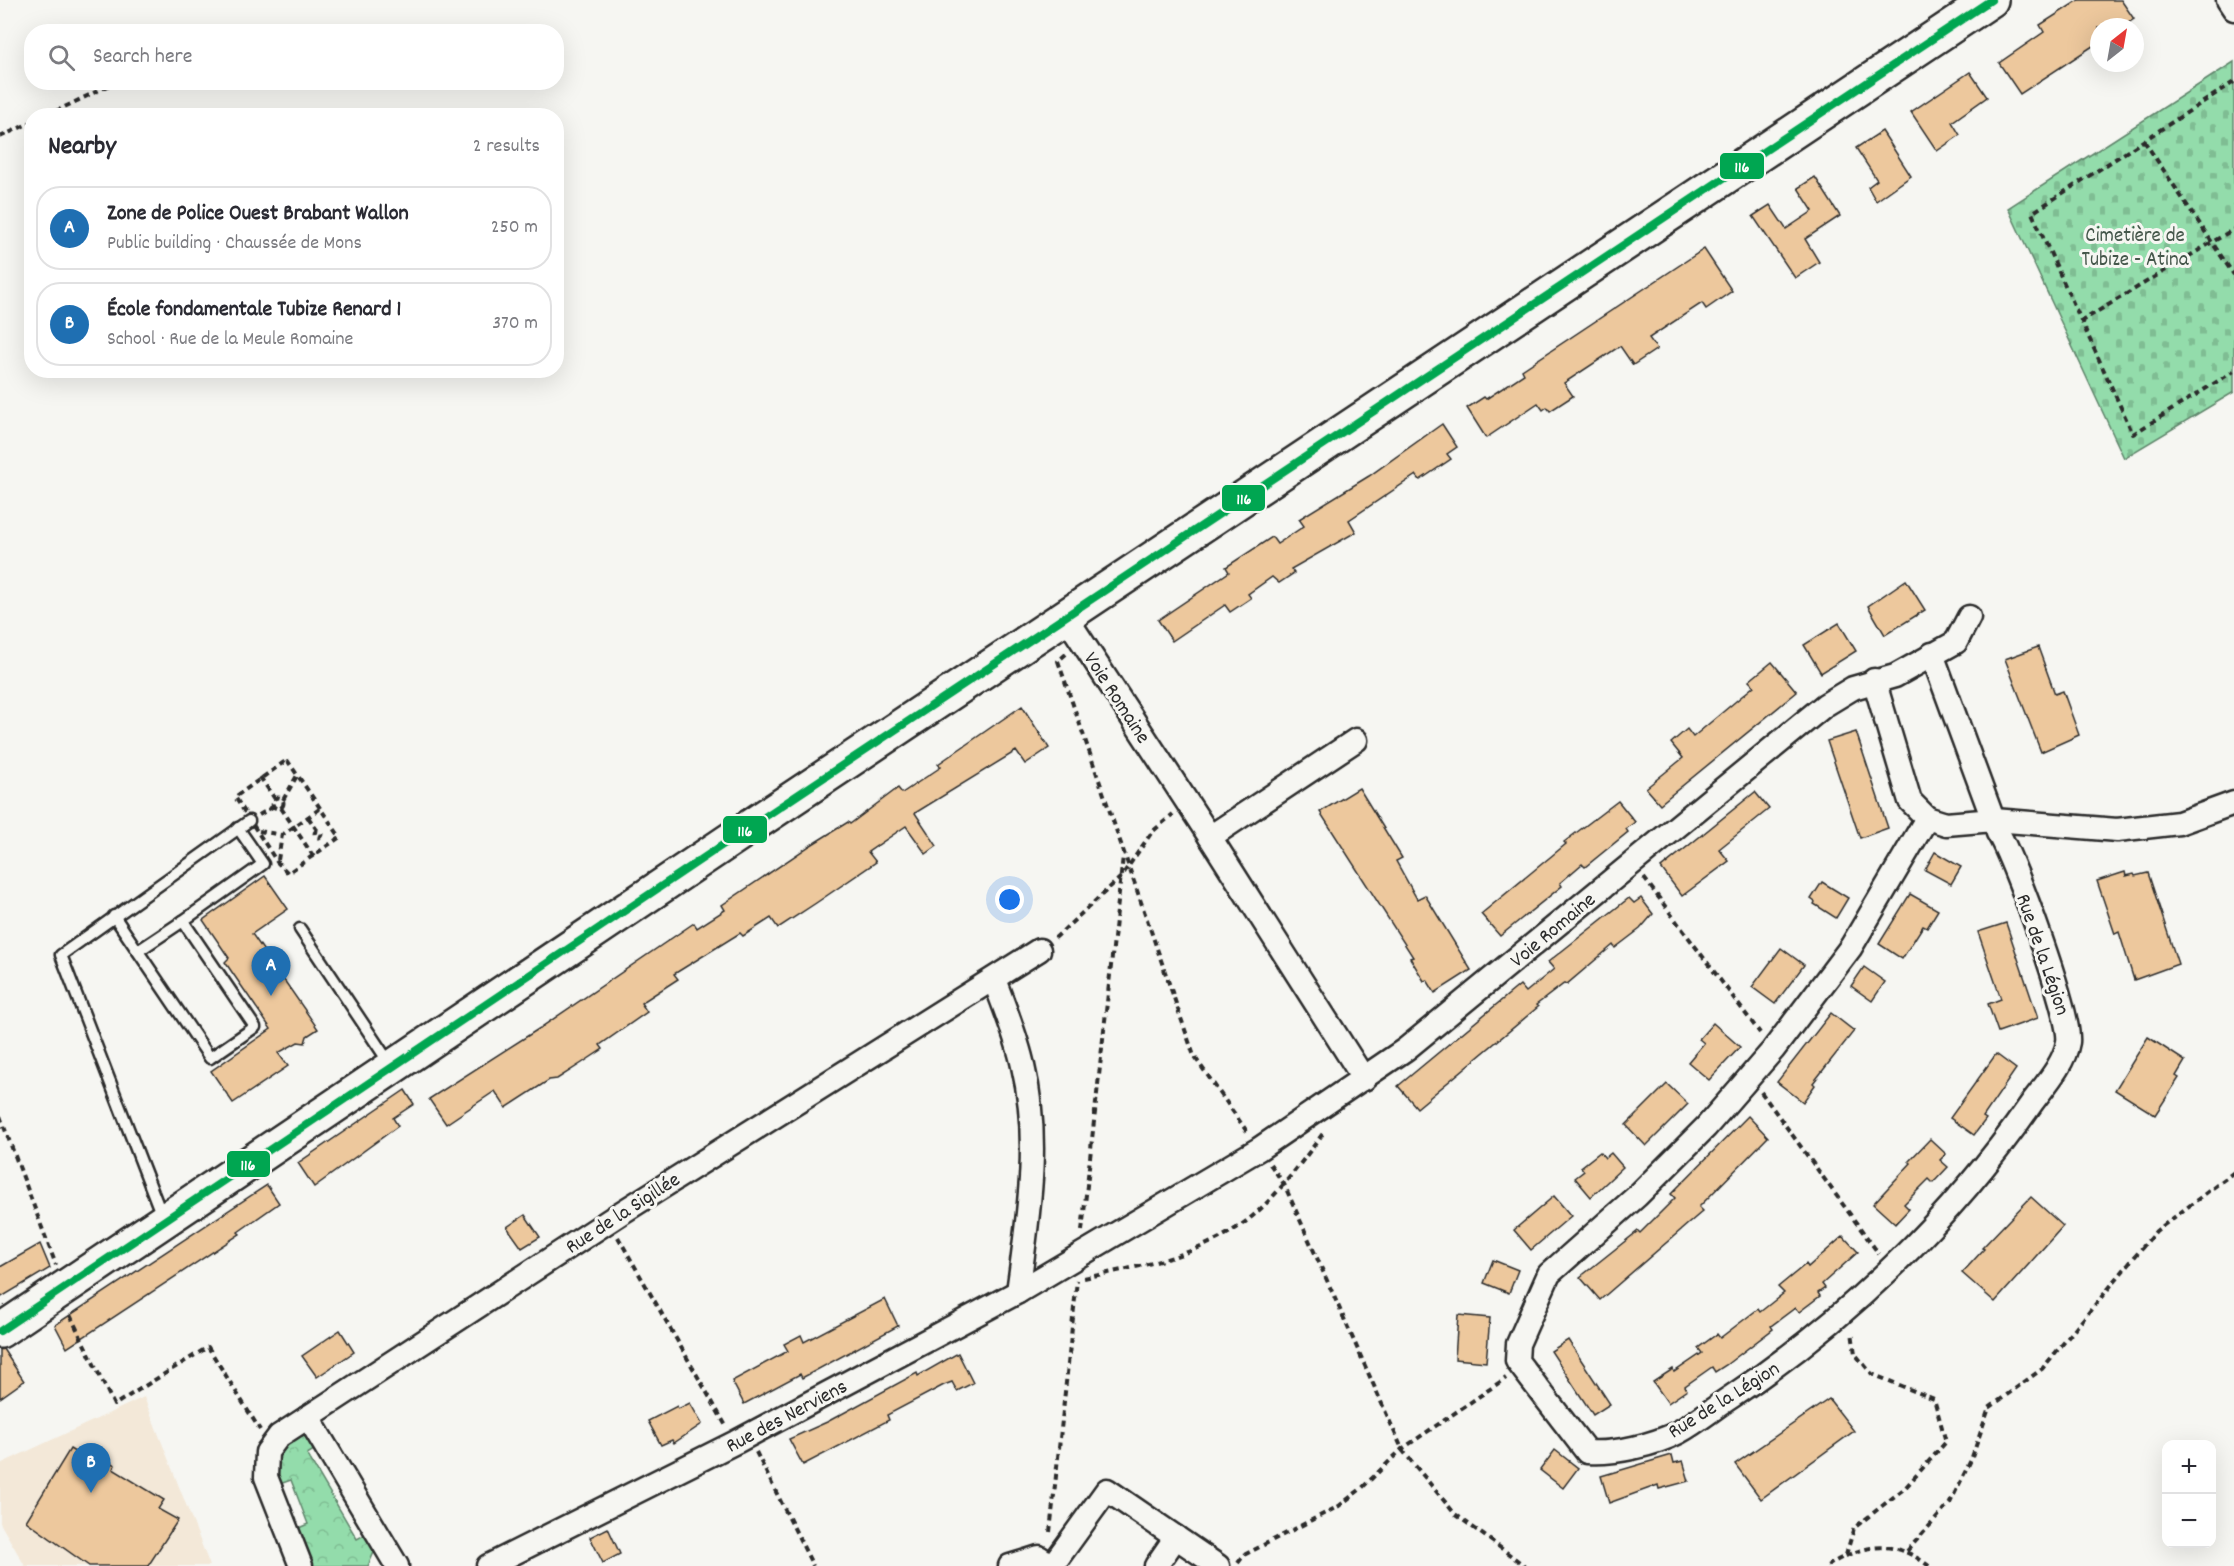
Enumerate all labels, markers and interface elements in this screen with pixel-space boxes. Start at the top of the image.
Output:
north arrow [2090,18,2144,72]
search box [24,24,564,90]
icon: search [45,41,78,74]
text: Search here [93,42,192,73]
text: Nearby [48,129,116,166]
text: 2 results [473,133,540,161]
line badge: 116 [1719,152,1765,180]
text: 116 [1735,157,1750,180]
text: Zone de Police Ouest Brabant Wallon [107,199,409,230]
text: A [64,214,75,242]
text: 250 m [491,214,538,242]
park label: Cimetière de Tubize - Atina [2081,222,2190,276]
text: Public building · Chaussée de Mons [107,230,362,258]
text: École fondamentale Tubize Renard 1 [107,295,401,326]
text: B [65,310,74,338]
text: 370 m [492,310,538,338]
text: School · Rue de la Meule Romaine [107,326,353,354]
line badge: 116 [1221,484,1266,512]
text: 116 [1237,489,1252,512]
street label: Voie Romaine [1075,647,1156,750]
line badge: 116 [722,815,768,844]
text: 116 [738,821,753,844]
your location [995,885,1024,914]
street label: Voie Romaine [1504,886,1603,976]
street label: Rue de la Légion [2006,890,2076,1020]
pin: A [252,946,290,996]
line badge: 116 [226,1150,271,1178]
text: 116 [241,1155,256,1178]
street label: Rue de la Sigillée [560,1166,687,1263]
street label: Rue de la Légion [1663,1355,1786,1448]
street label: Rue des Nerviens [721,1373,854,1462]
map controls [2162,1440,2216,1548]
button: + [2162,1440,2216,1494]
pin: B [72,1444,110,1493]
button: − [2162,1494,2216,1548]

